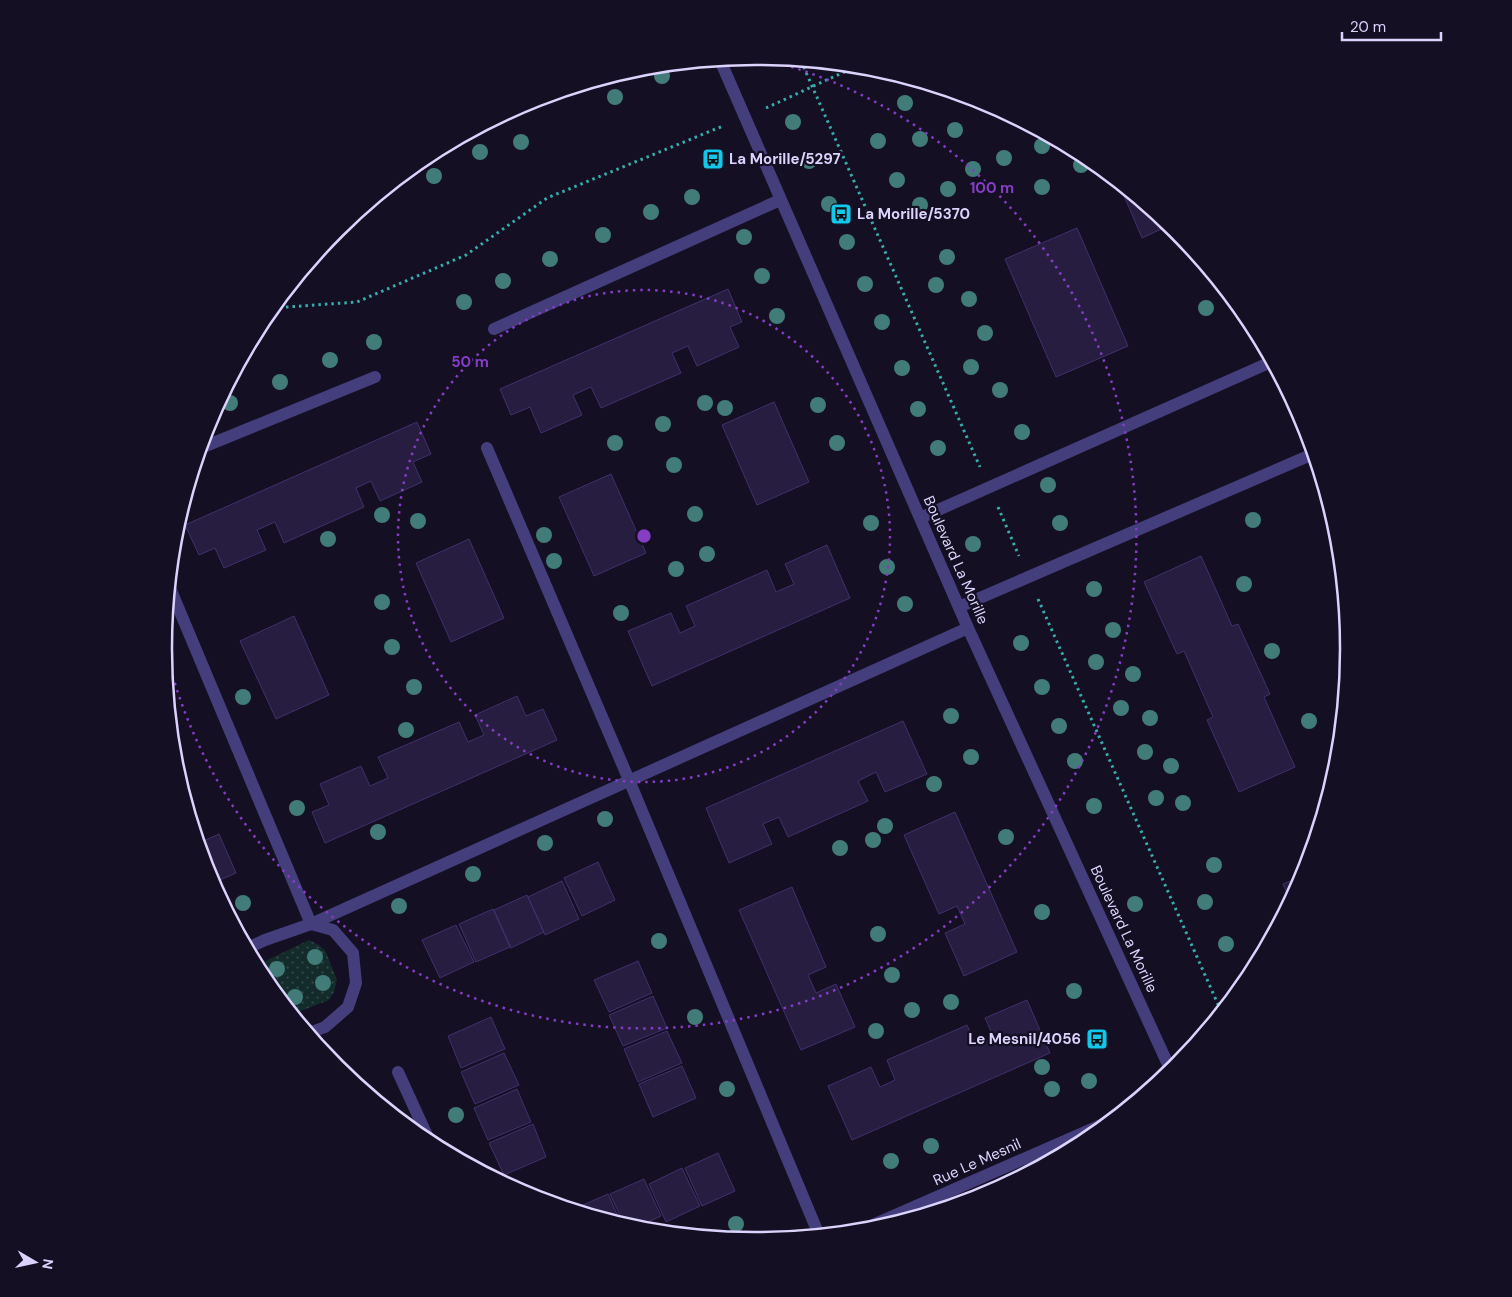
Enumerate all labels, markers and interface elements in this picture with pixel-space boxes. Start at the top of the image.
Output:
scale bar [1342,10,1441,42]
text: 20 m [1350,17,1386,37]
bus stop icon: La Morille/5297 [701,147,725,171]
place label: La Morille/5297 [729,149,841,169]
text: 100 m [970,178,1014,198]
bus stop icon: La Morille/5370 [829,202,853,226]
place label: La Morille/5370 [857,204,970,224]
text: 50 m [451,352,489,372]
street label: Boulevard La Morille [919,493,993,627]
centre of rings [635,527,653,545]
street label: Boulevard La Morille [1086,862,1162,996]
bus stop icon: Le Mesnil/4056 [1085,1027,1109,1051]
place label: Le Mesnil/4056 [968,1029,1081,1049]
street label: Rue Le Mesnil [930,1134,1024,1190]
north arrow [10,1237,60,1287]
text: N [38,1258,58,1270]

